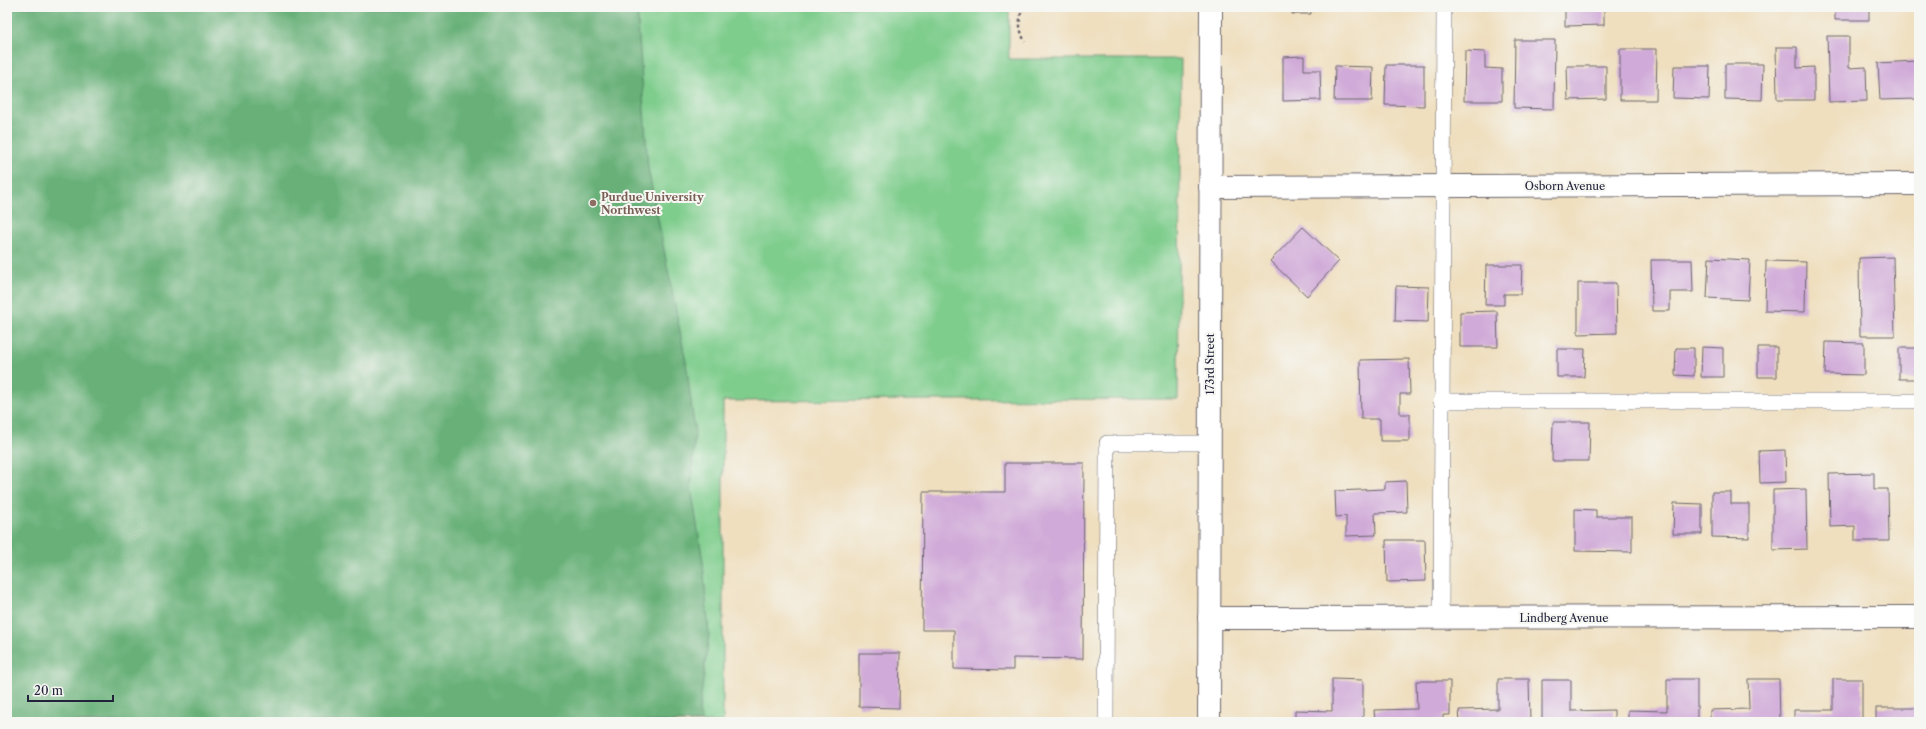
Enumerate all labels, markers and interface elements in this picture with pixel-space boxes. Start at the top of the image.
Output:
street label: Osborn Avenue [1525,179,1605,193]
place label: Purdue University Northwest [601,190,704,217]
marker: Purdue University Northwest [588,198,598,208]
street label: 173rd Street [1203,333,1217,395]
street label: Lindberg Avenue [1520,611,1608,625]
scale bar [28,677,113,703]
text: 20 m [34,683,63,698]

